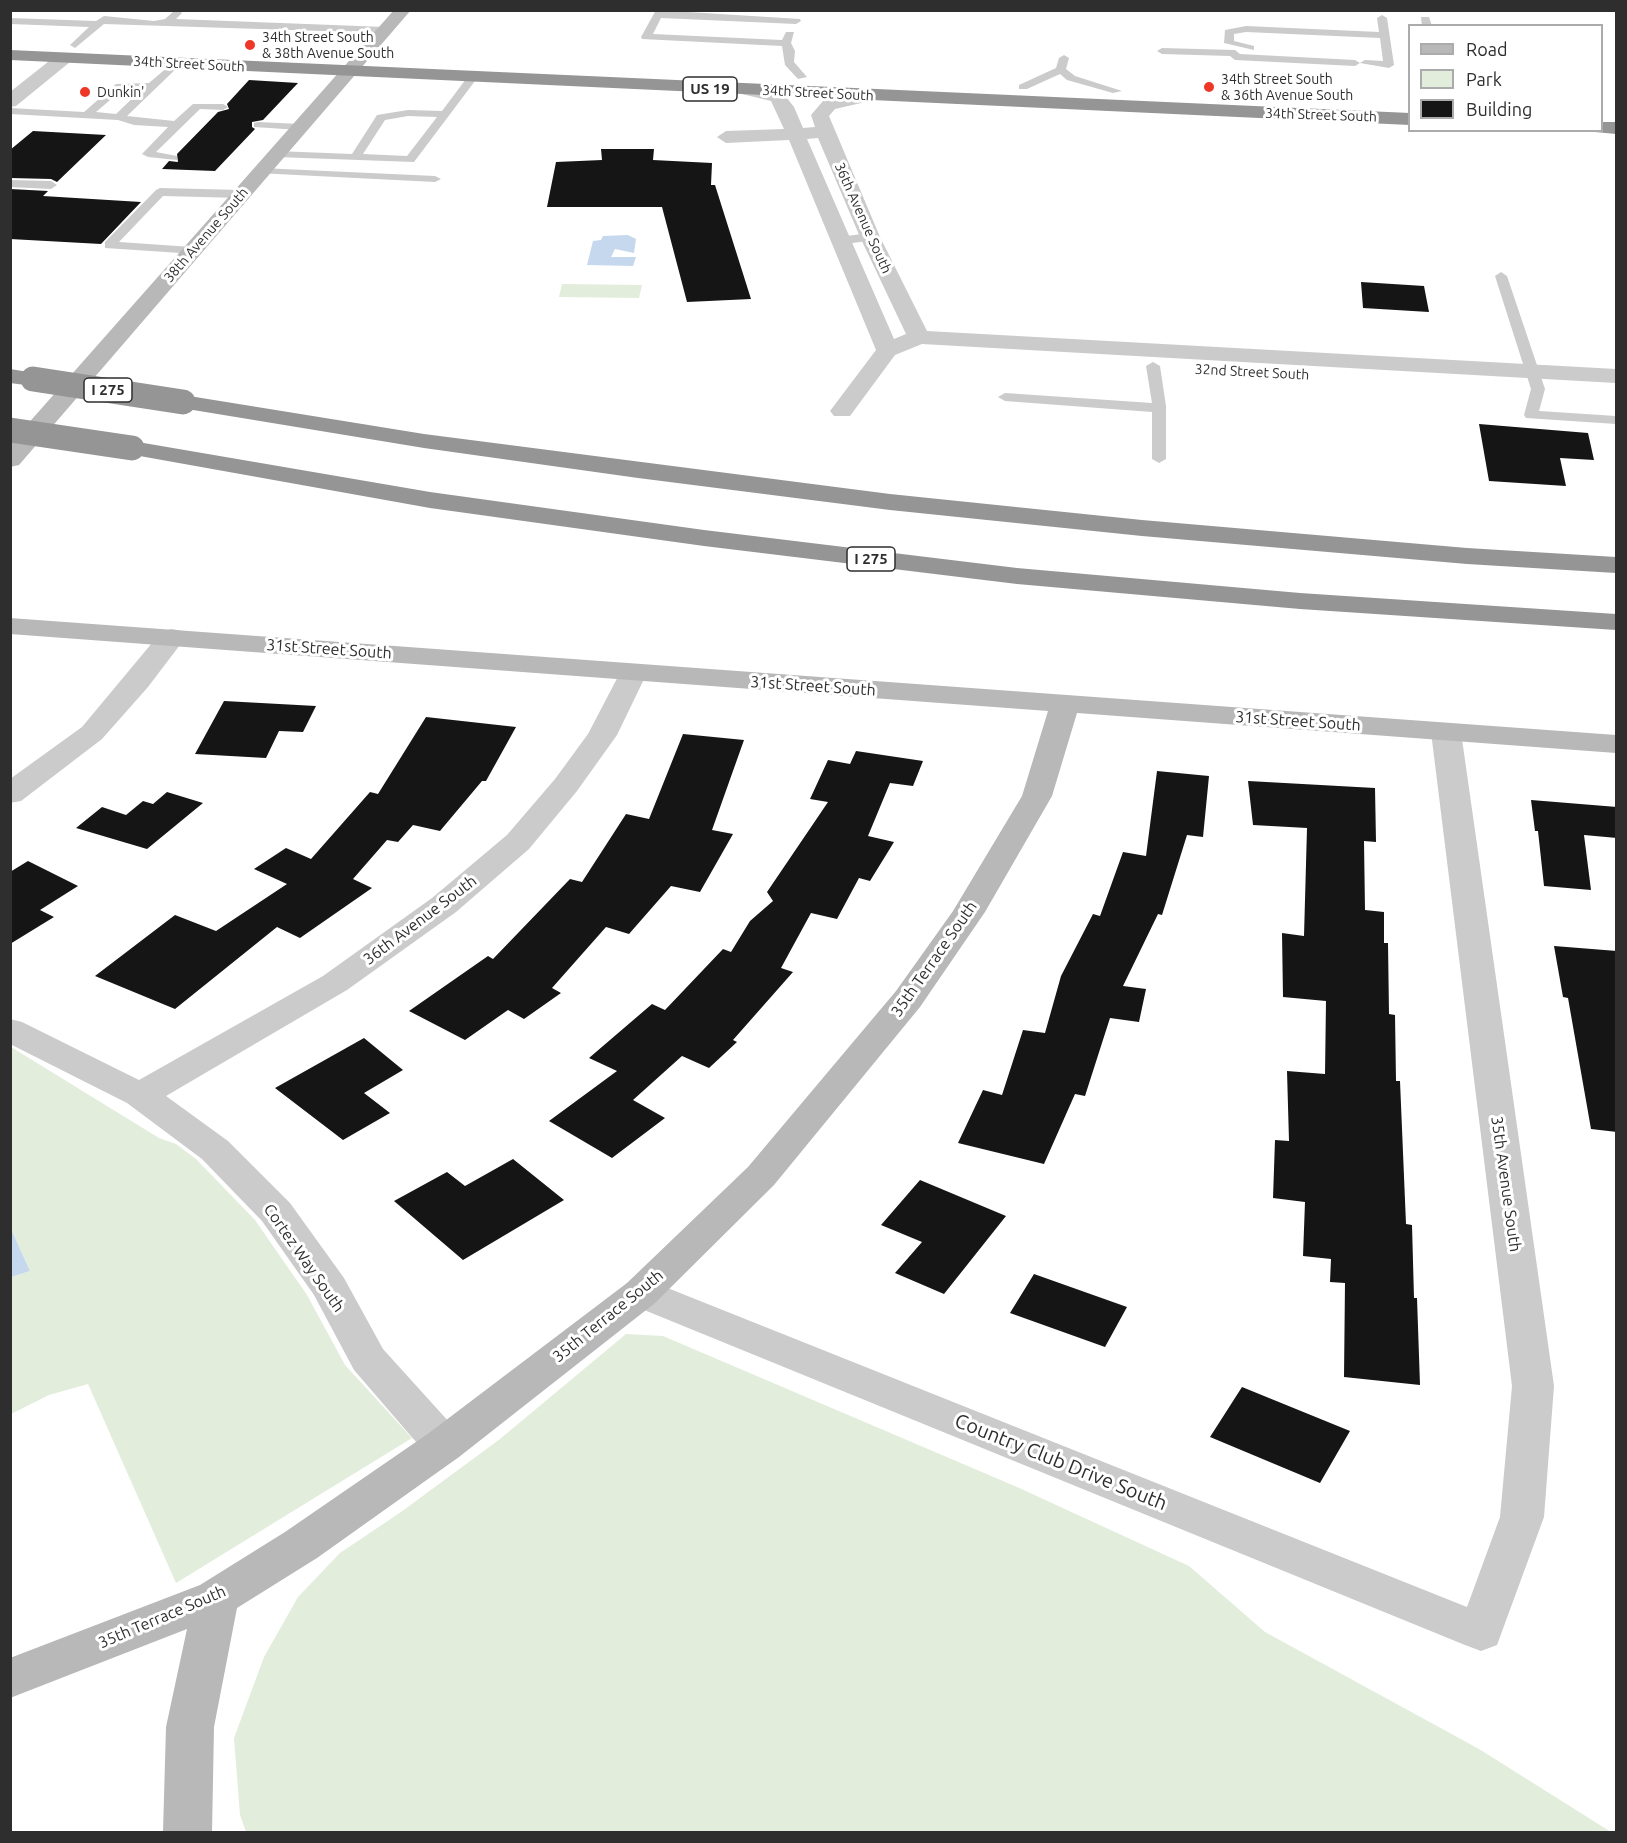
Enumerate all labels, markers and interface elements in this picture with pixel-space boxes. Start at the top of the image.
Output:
legend [1408,24,1603,132]
place label: 34th Street South & 38th Avenue South [262,29,394,62]
marker: 34th Street South & 38th Avenue South [243,38,257,52]
text: Road [1466,39,1508,59]
street label: 34th Street South [133,53,245,75]
text: Park [1466,69,1502,89]
place label: 34th Street South & 36th Avenue South [1221,71,1353,104]
road number: US 19 [683,77,737,101]
marker: 34th Street South & 36th Avenue South [1202,80,1216,94]
street label: 34th Street South [762,82,874,104]
place label: Dunkin' [97,84,144,100]
marker: Dunkin' [78,85,92,99]
text: Building [1466,99,1532,119]
street label: 34th Street South [1265,105,1377,125]
street label: 36th Avenue South [831,160,895,276]
street label: 38th Avenue South [160,184,252,286]
street label: 32nd Street South [1194,361,1310,383]
road number: I 275 [84,378,132,402]
road number: I 275 [847,547,895,571]
street label: 31st Street South [266,635,392,663]
street label: 31st Street South [750,672,876,700]
street label: 31st Street South [1235,707,1361,735]
street label: 36th Avenue South [360,871,480,969]
street label: 35th Terrace South [887,898,981,1020]
street label: 35th Avenue South [1487,1115,1525,1253]
street label: Cortez Way South [260,1200,348,1316]
street label: 35th Terrace South [549,1266,667,1366]
street label: Country Club Drive South [951,1408,1171,1516]
street label: 35th Terrace South [95,1581,229,1653]

